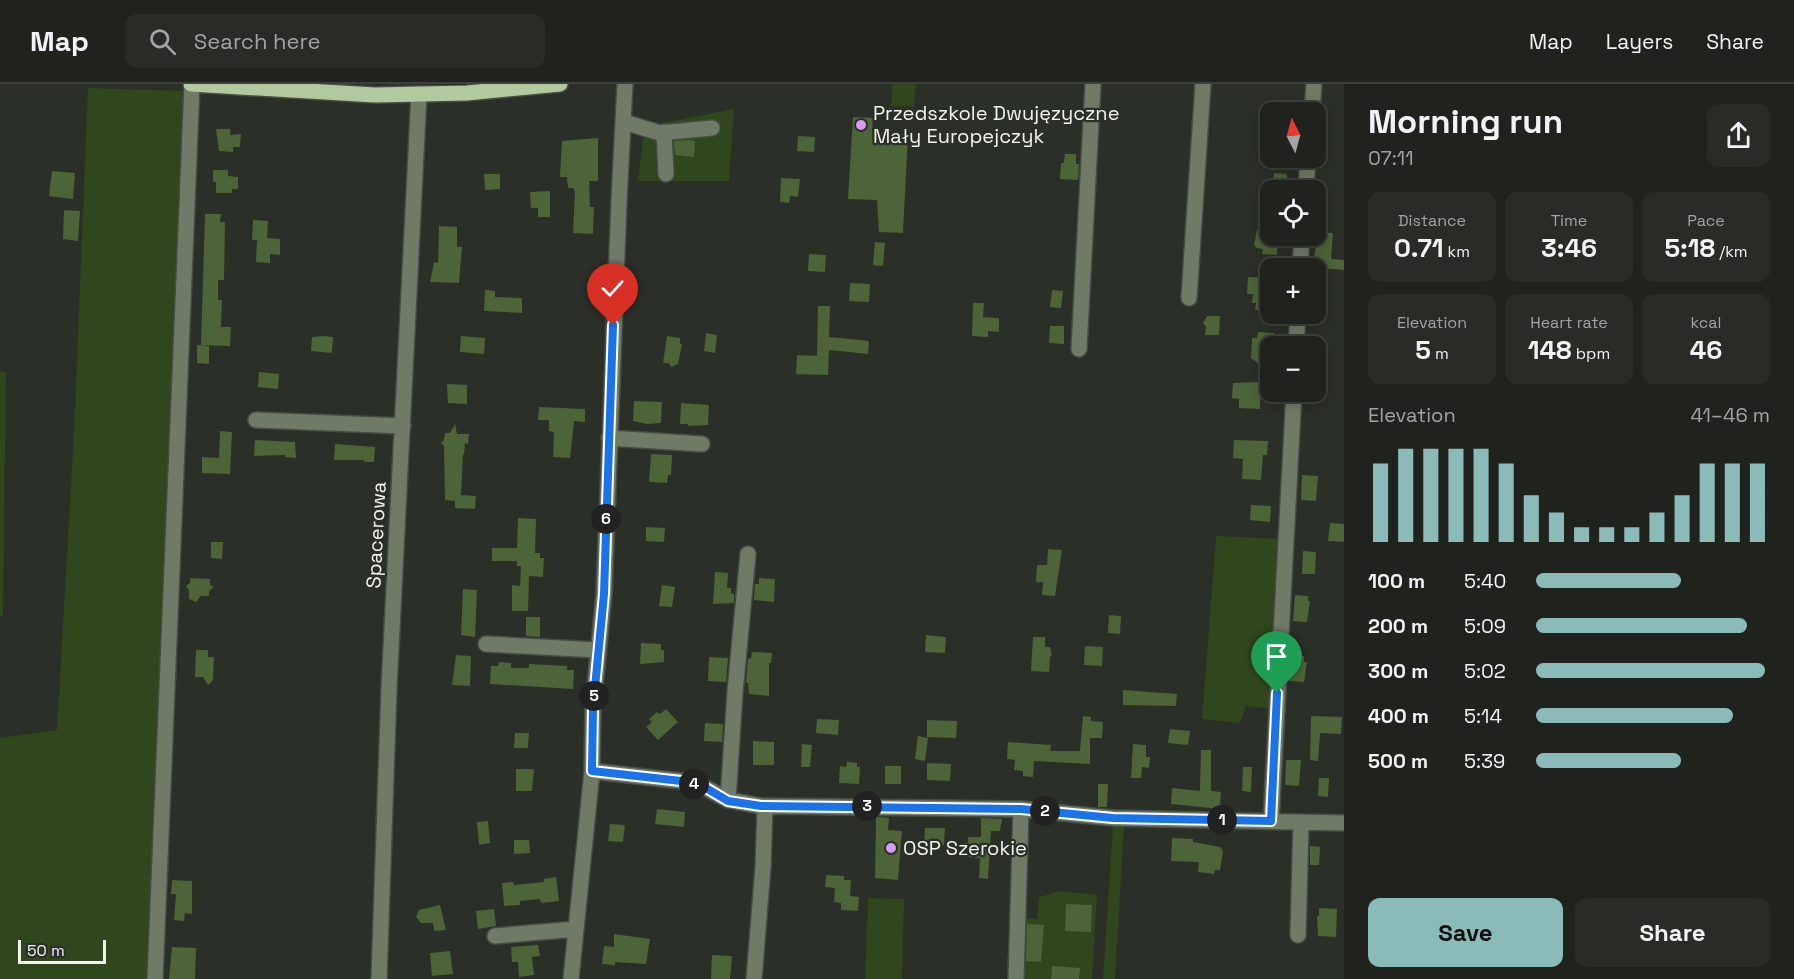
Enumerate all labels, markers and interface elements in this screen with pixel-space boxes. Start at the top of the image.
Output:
search box [125,14,545,68]
text: Map [30,23,89,59]
icon: search [146,25,179,58]
text: Search here [194,27,321,55]
text: Map [1529,28,1573,55]
text: Layers [1606,28,1673,55]
text: Share [1706,28,1764,55]
place label: Przedszkole Dwujęzyczne Mały Europejczyk [873,100,1119,149]
text: Morning run [1368,101,1563,143]
north arrow [1260,102,1326,168]
map controls [1260,102,1326,402]
button: share [1707,104,1770,167]
marker: Przedszkole Dwujęzyczne Mały Europejczyk [854,118,868,132]
text: 07:11 [1368,145,1414,171]
button: locate [1260,180,1326,246]
text: Distance [1398,210,1466,231]
text: Time [1551,210,1587,231]
text: Pace [1687,210,1725,231]
text: 0.71 [1394,231,1443,265]
text: 3:46 [1541,231,1597,265]
text: 5:18 [1664,231,1715,265]
text: km [1443,241,1470,262]
text: /km [1715,241,1748,262]
button: + [1260,258,1326,324]
pin [587,263,638,325]
icon: check [596,272,629,305]
text: Elevation [1397,312,1467,333]
text: Heart rate [1530,312,1608,333]
text: kcal [1691,312,1721,333]
text: 5 [1415,333,1431,367]
text: 148 [1528,333,1572,367]
text: 46 [1690,333,1722,367]
button: − [1260,336,1326,402]
text: m [1431,343,1449,364]
text: bpm [1572,343,1610,364]
text: Elevation [1368,402,1456,428]
text: 41–46 m [1690,402,1770,428]
street label: Spacerowa [360,481,392,589]
pin: 6 [591,504,621,534]
text: 6 [601,508,611,529]
text: 100 m [1368,568,1425,594]
text: 5:40 [1464,568,1506,594]
text: 200 m [1368,613,1428,639]
text: 5:09 [1464,613,1506,639]
pin [1251,631,1302,693]
icon: arrive [1260,640,1293,673]
text: 300 m [1368,658,1428,684]
text: 5:02 [1464,658,1506,684]
pin: 5 [579,681,609,711]
text: 5 [589,685,599,706]
text: 400 m [1368,703,1429,729]
text: 5:14 [1464,703,1502,729]
text: 500 m [1368,748,1428,774]
text: 5:39 [1464,748,1505,774]
pin: 4 [679,769,709,799]
text: 4 [689,773,699,794]
pin: 3 [852,791,882,821]
text: 3 [862,795,872,816]
pin: 2 [1030,796,1060,826]
text: 2 [1040,800,1050,821]
pin: 1 [1207,805,1237,835]
text: 1 [1218,809,1226,830]
place label: OSP Szerokie [903,835,1027,861]
marker: OSP Szerokie [884,841,898,855]
button: Save [1368,898,1563,967]
button: Share [1575,898,1770,967]
scale bar [18,937,106,964]
text: 50 m [27,940,65,961]

